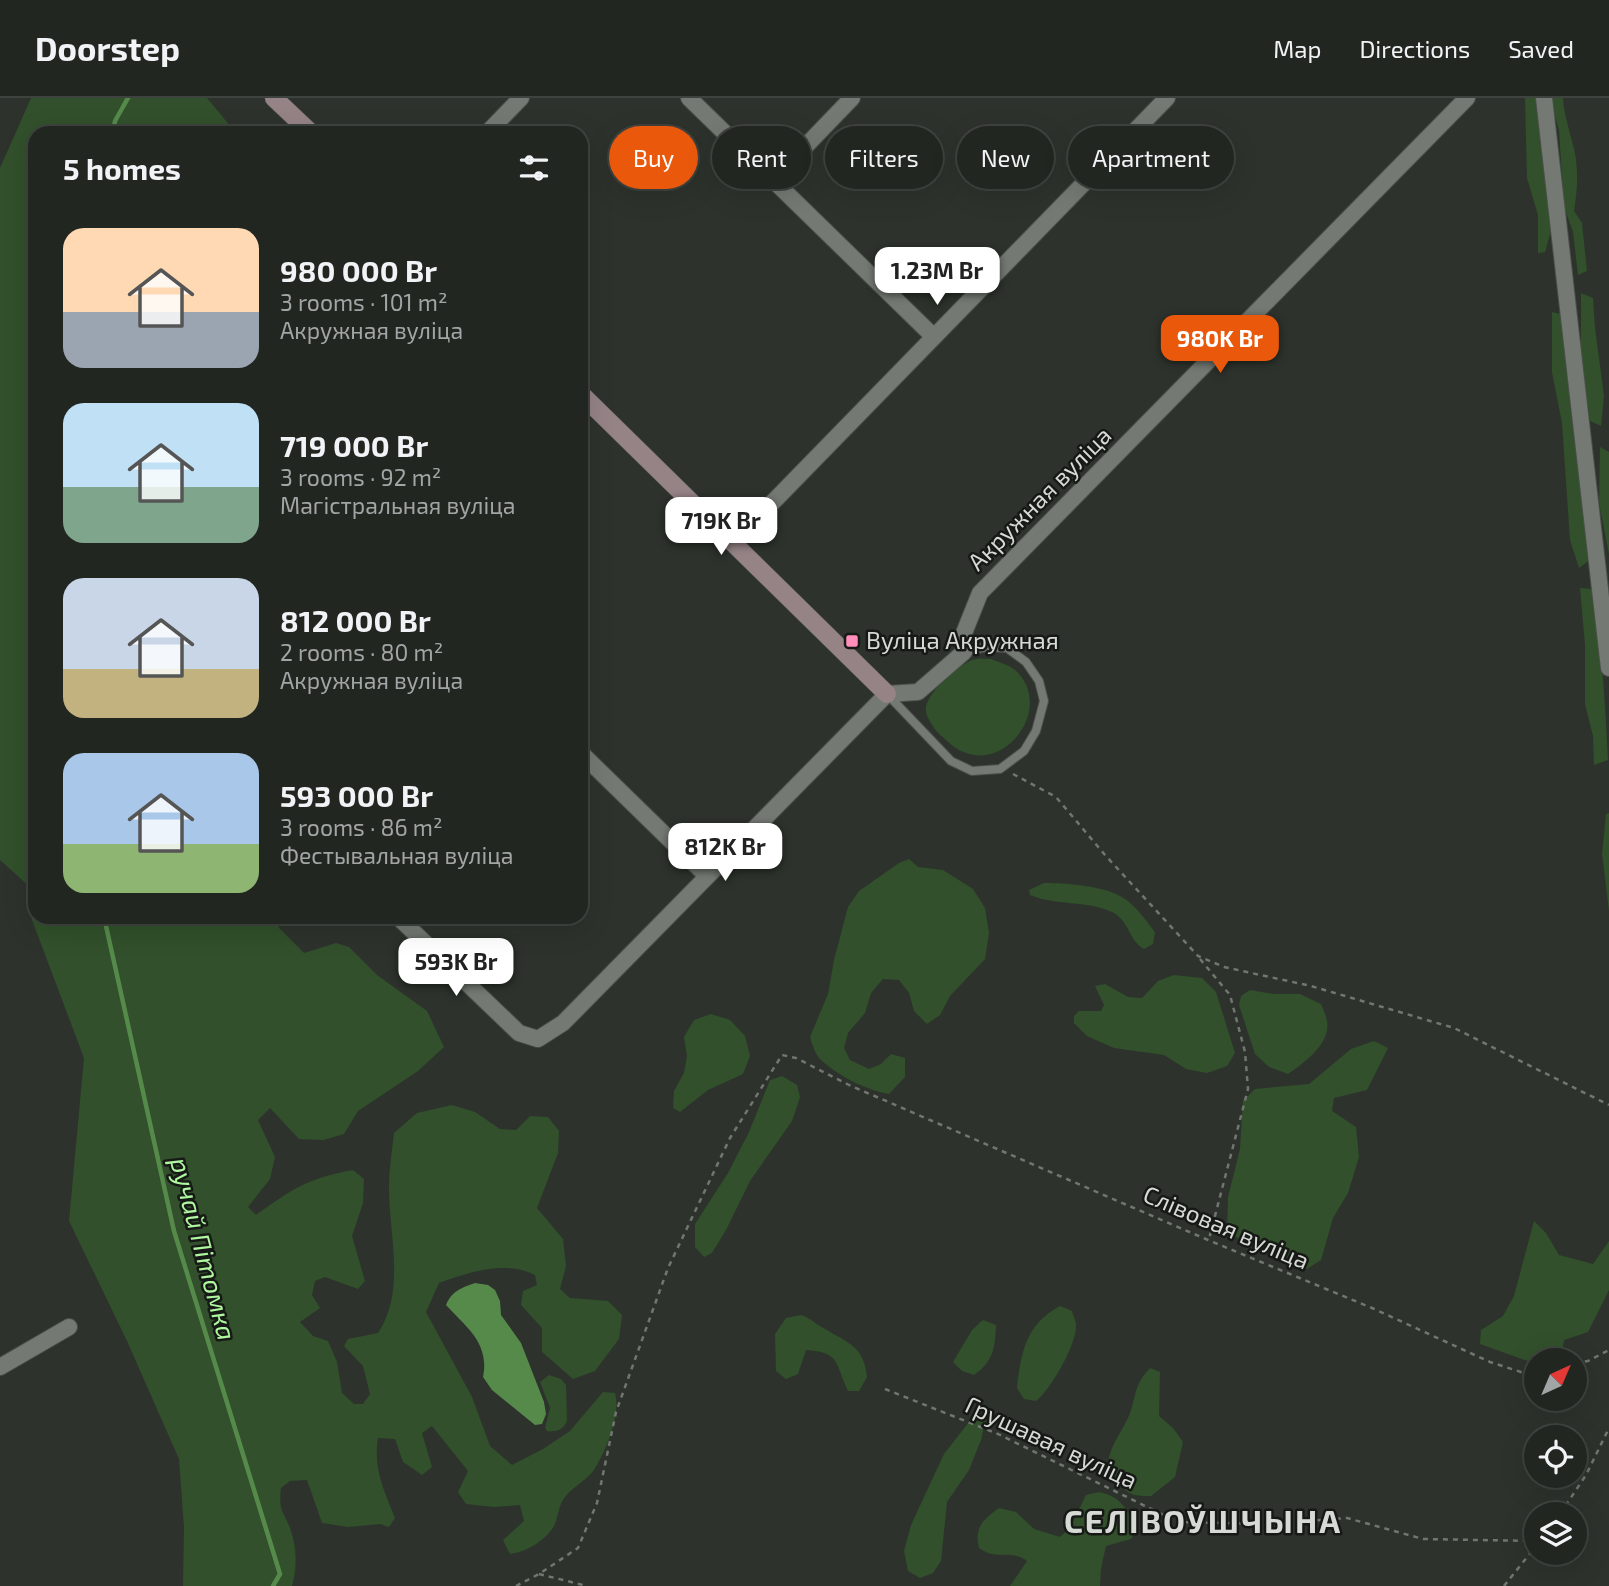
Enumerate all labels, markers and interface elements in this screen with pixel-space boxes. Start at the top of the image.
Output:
text: Doorstep [35,28,180,68]
text: Map [1273,34,1321,63]
text: Directions [1359,34,1470,63]
text: Saved [1508,34,1574,63]
chip: Buy [609,126,698,189]
chip: Rent [712,126,811,189]
chip: Filters [825,126,943,189]
chip: New [957,126,1054,189]
chip: Apartment [1068,126,1234,189]
icon: filters [515,149,553,187]
text: 5 homes [63,150,181,186]
pin: 1.23M Br [865,248,1009,307]
text: 980 000 Br [280,252,437,288]
icon: home [119,256,203,340]
text: 1.23M Br [891,256,983,284]
text: 3 rooms · 101 m² [280,288,447,316]
text: Акружная вуліца [280,316,463,344]
pin: 980K Br [1155,316,1285,375]
text: 980K Br [1177,324,1263,352]
street label: Акружная вуліца [961,420,1117,576]
text: 719 000 Br [280,427,428,463]
icon: home [119,431,203,515]
text: 3 rooms · 92 m² [280,463,441,491]
text: Магістральная вуліца [280,491,516,519]
pin: 719K Br [656,498,786,557]
text: 719K Br [681,506,761,534]
text: 812 000 Br [280,602,431,638]
icon: home [119,606,203,690]
place label: Вуліца Акружная [866,625,1059,655]
marker: Вуліца Акружная [844,633,860,649]
text: 2 rooms · 80 m² [280,638,443,666]
text: Акружная вуліца [280,666,463,694]
text: 593 000 Br [280,777,433,813]
icon: home [119,781,203,865]
text: 3 rooms · 86 m² [280,813,442,841]
pin: 812K Br [660,824,790,883]
text: 812K Br [684,832,766,860]
text: Фестывальная вуліца [280,841,514,869]
pin: 593K Br [391,939,521,998]
text: 593K Br [414,947,498,975]
water label: ручай Пітомка [165,1154,244,1343]
street label: Слівовая вуліца [1139,1179,1314,1276]
north arrow [1524,1348,1587,1410]
map controls [1524,1348,1587,1565]
street label: Грушавая вуліца [961,1389,1142,1495]
button: locate [1524,1425,1587,1488]
district label: СЕЛІВОЎШЧЫНА [1064,1501,1342,1539]
button: layers [1524,1502,1587,1565]

